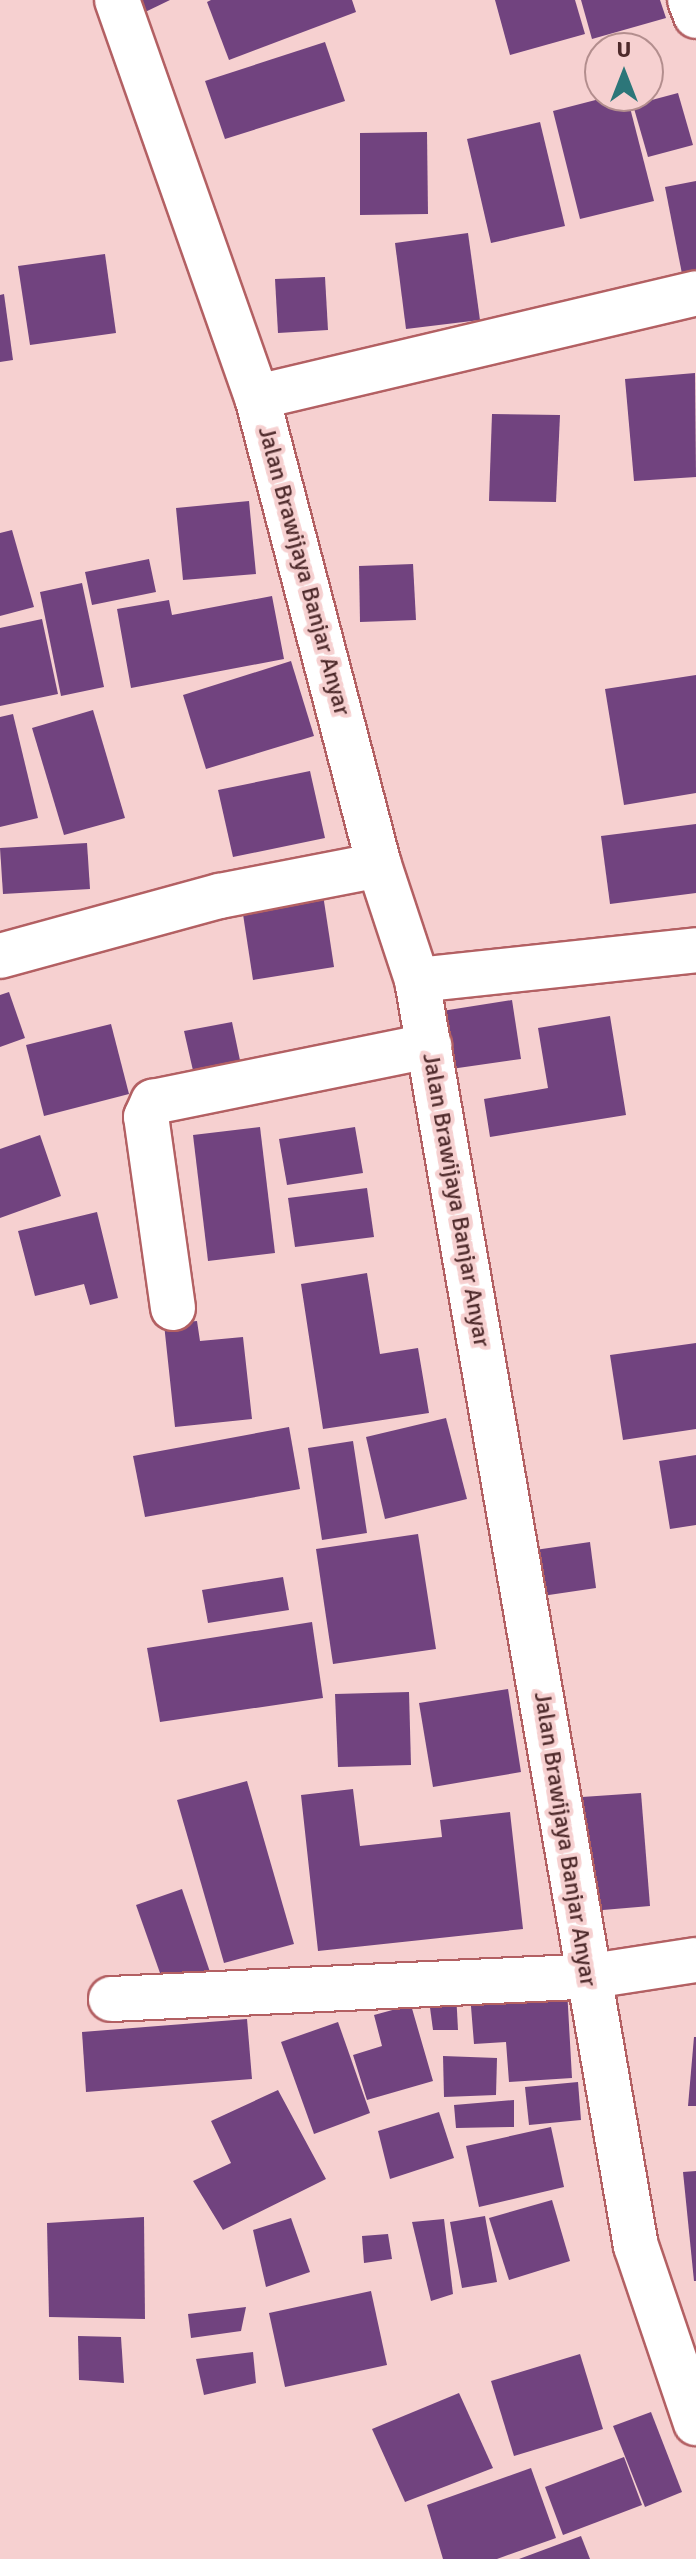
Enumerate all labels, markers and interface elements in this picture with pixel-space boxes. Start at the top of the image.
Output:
north arrow [584,32,664,112]
text: U [617,36,631,63]
street label: Jalan Brawijaya Banjar Anyar [252,423,356,719]
street label: Jalan Brawijaya Banjar Anyar [416,1051,496,1349]
street label: Jalan Brawijaya Banjar Anyar [527,1690,603,1988]

